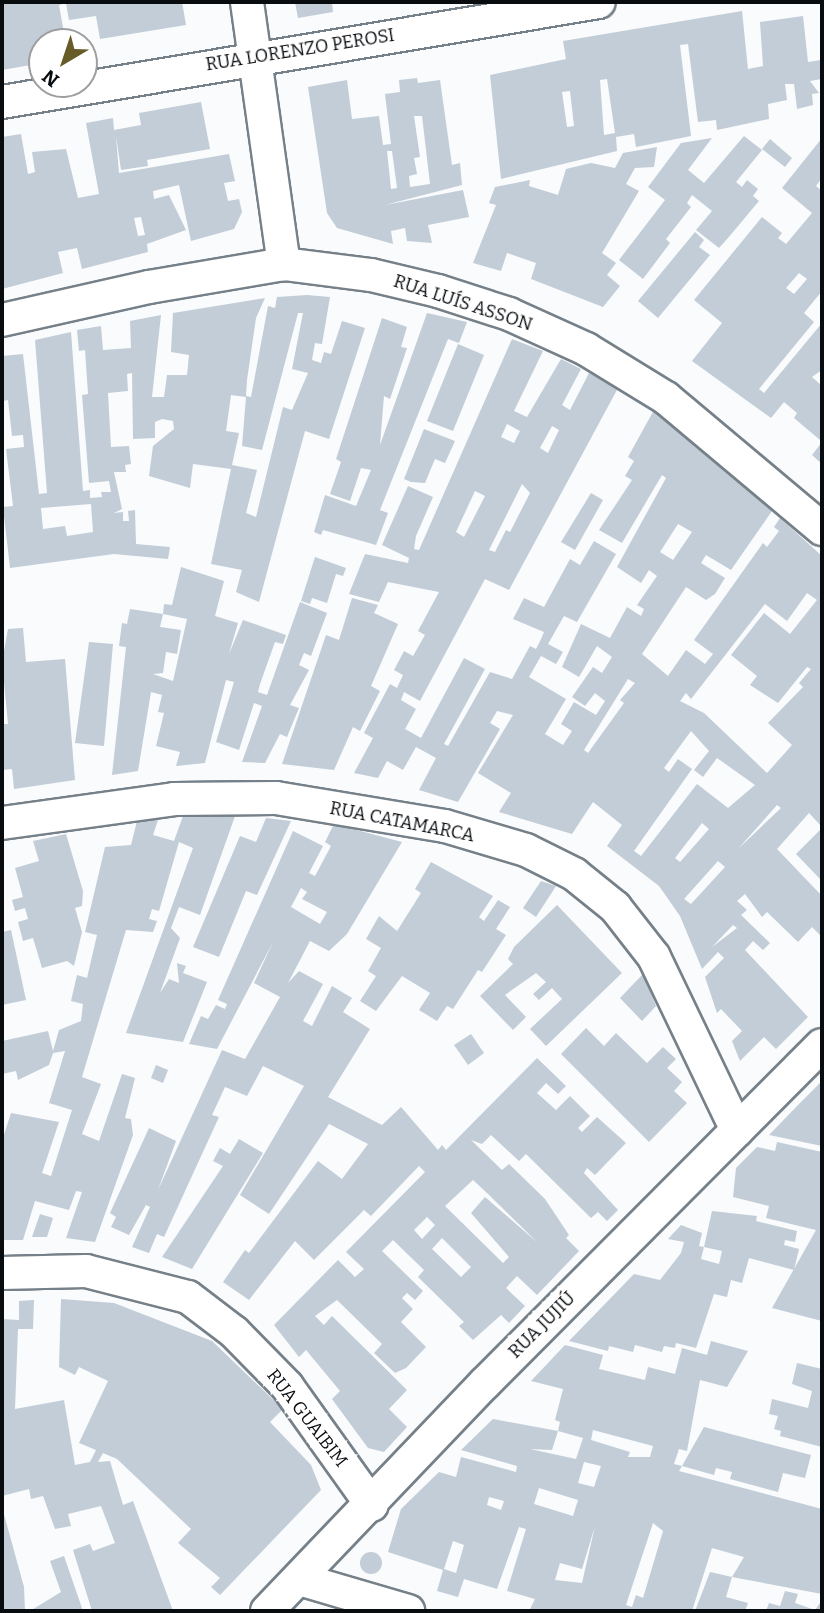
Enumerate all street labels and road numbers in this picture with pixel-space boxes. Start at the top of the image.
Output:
street label: RUA LORENZO PEROSI [204,24,396,76]
street label: RUA LUÍS ASSON [391,270,535,336]
street label: RUA CATAMARCA [328,797,476,847]
street label: RUA JUJIÚ [504,1287,580,1363]
street label: RUA GUAIBIM [262,1365,352,1471]

